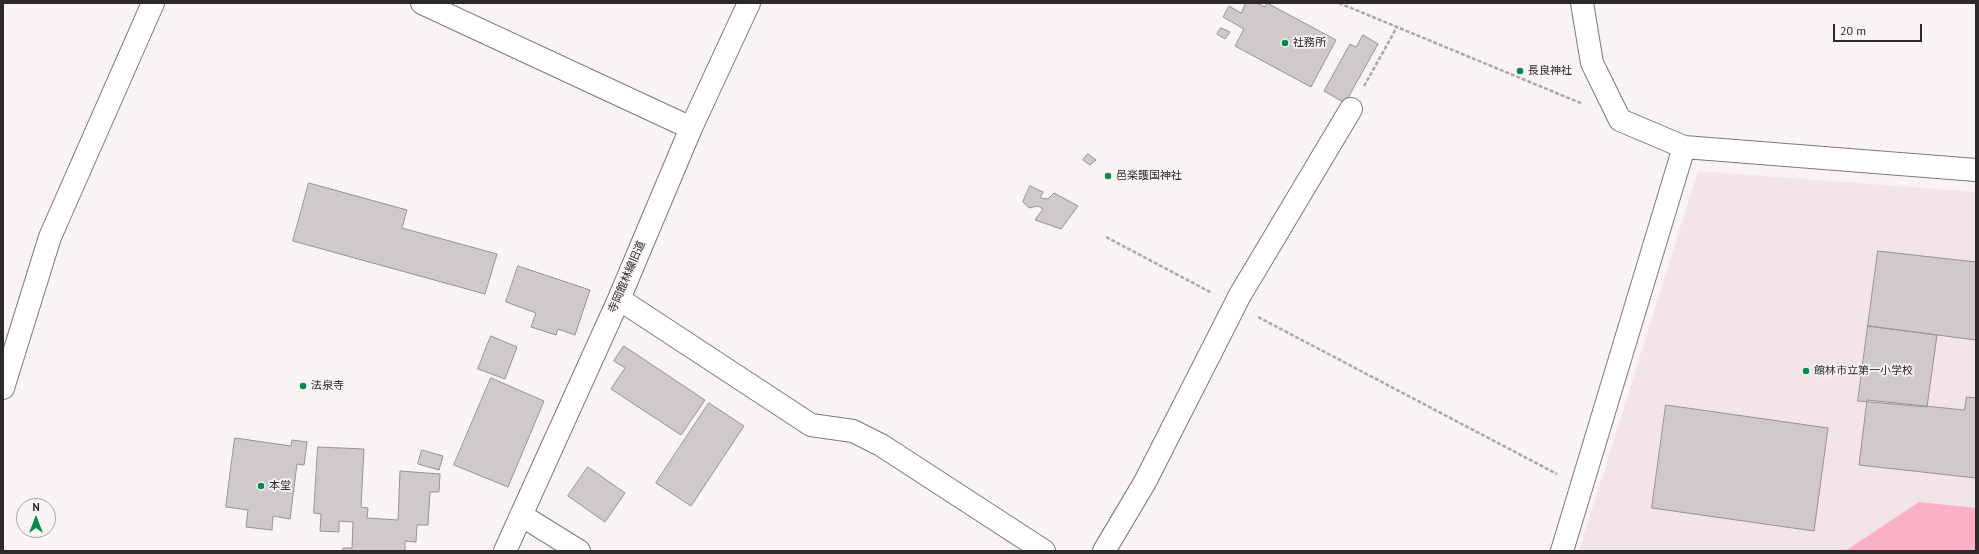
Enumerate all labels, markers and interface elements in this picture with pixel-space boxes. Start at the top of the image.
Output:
scale bar [1835,16,1924,42]
text: 20 m [1840,23,1866,38]
place label: 社務所 [1293,36,1326,50]
marker: 社務所 [1280,38,1290,48]
place label: 長良神社 [1528,64,1572,78]
marker: 長良神社 [1515,66,1525,76]
place label: 邑楽護国神社 [1116,169,1182,183]
marker: 邑楽護国神社 [1103,171,1113,181]
street label: 寺岡館林線旧道 [606,239,648,315]
place label: 館林市立第一小学校 [1814,364,1913,378]
marker: 館林市立第一小学校 [1801,366,1811,376]
place label: 法泉寺 [311,379,344,393]
marker: 法泉寺 [298,381,308,391]
place label: 本堂 [269,479,291,493]
marker: 本堂 [256,481,266,491]
north arrow [16,498,56,538]
text: N [32,500,40,514]

